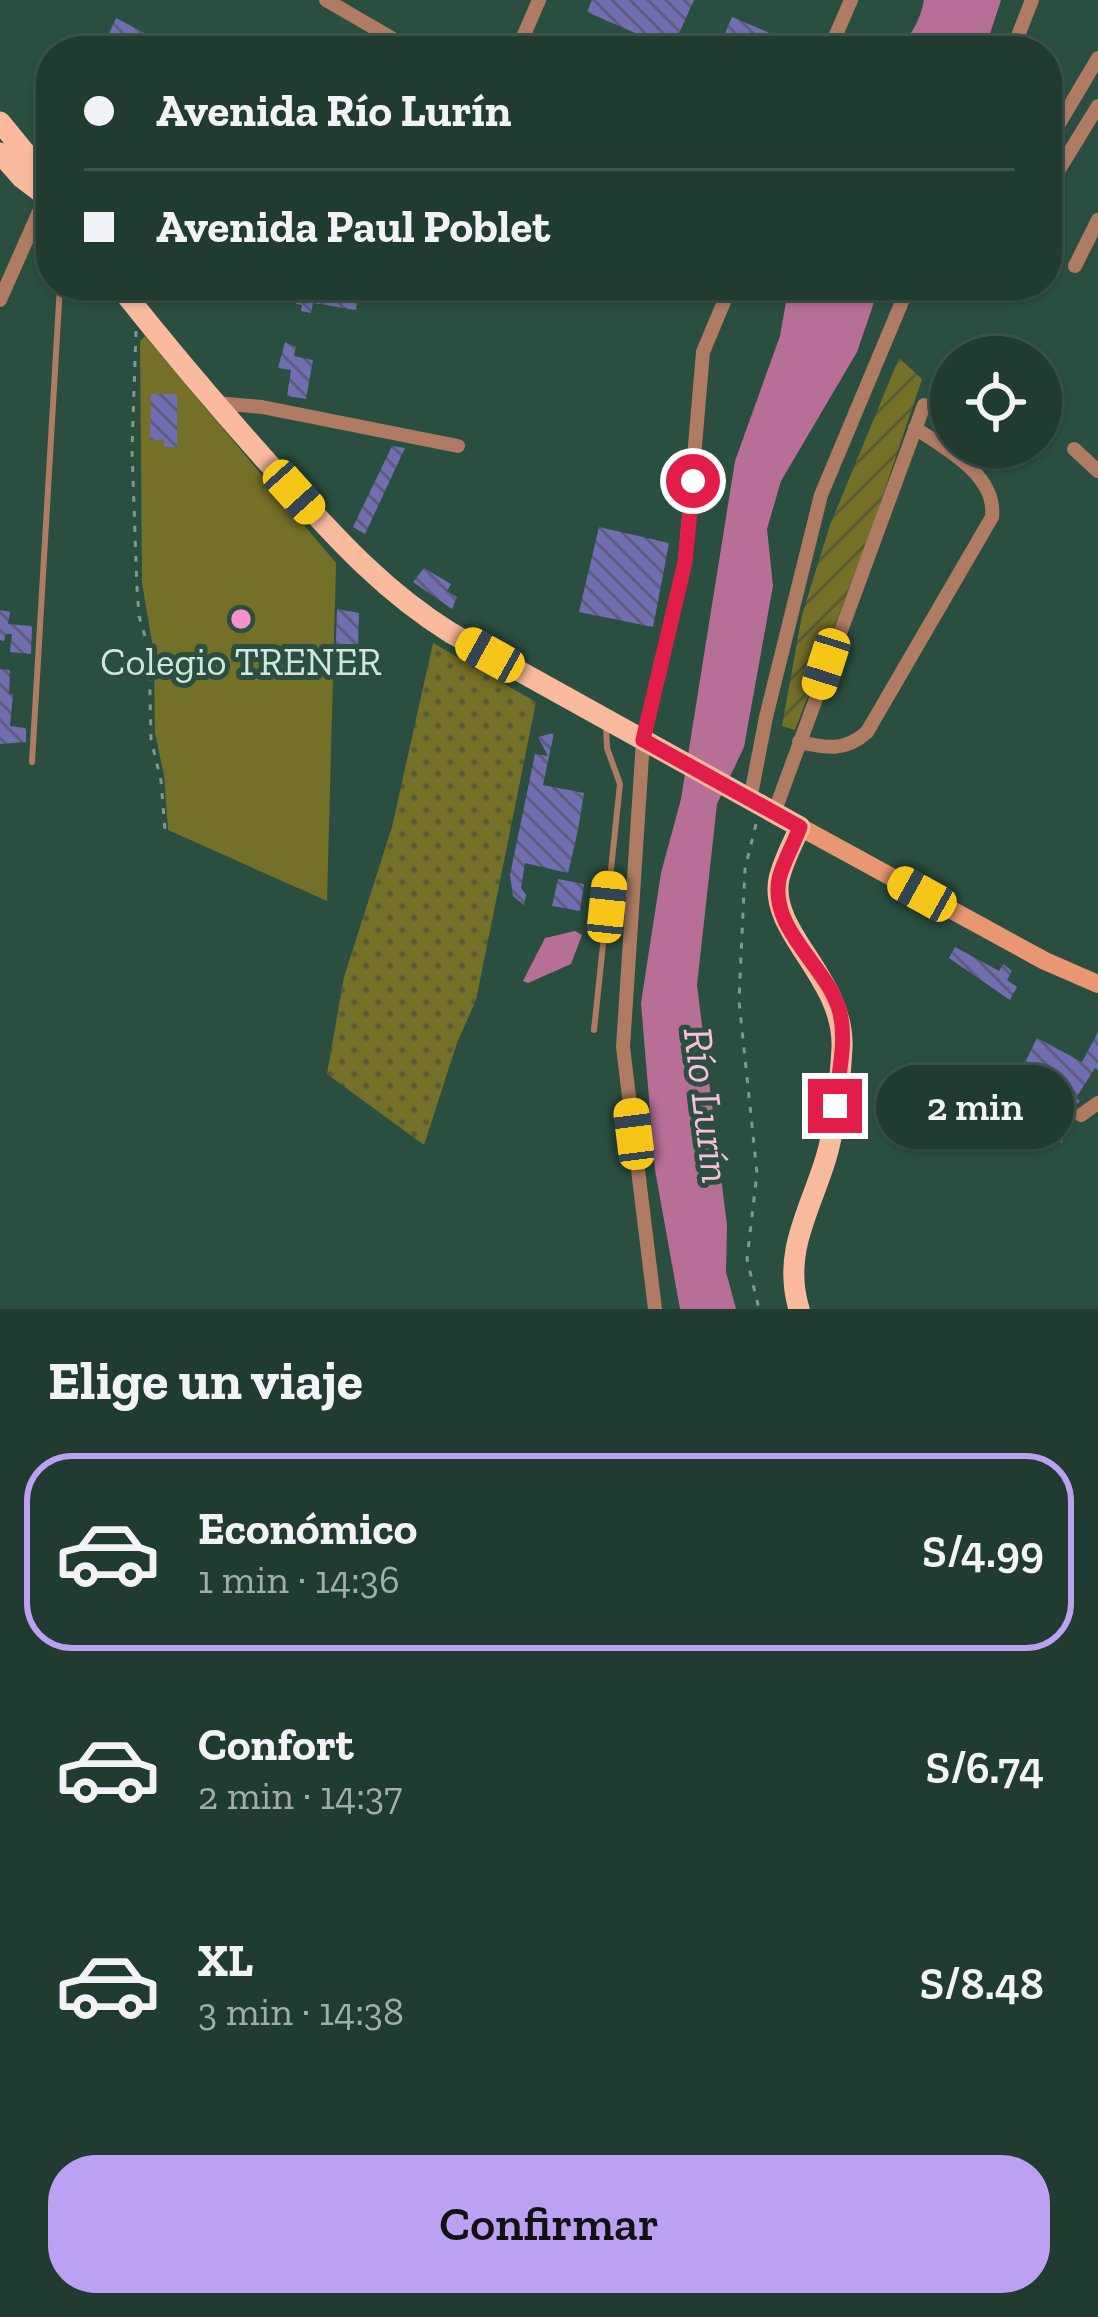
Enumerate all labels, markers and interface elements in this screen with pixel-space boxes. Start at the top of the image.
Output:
text: Avenida Río Lurín [156,84,511,138]
text: Avenida Paul Poblet [156,200,550,254]
map controls [930,336,1062,468]
button: locate [930,336,1062,468]
car [257,453,331,531]
route start [666,454,720,508]
marker: Colegio TRENER [228,606,254,632]
car [450,622,530,688]
car [798,624,854,704]
place label: Colegio TRENER [100,638,382,685]
car [882,861,962,927]
car [585,869,629,945]
water label: Río Lurín [673,1024,742,1186]
callout: 2 min [877,1064,1075,1148]
route end [808,1079,862,1133]
text: 2 min [927,1083,1023,1130]
car [612,1096,656,1172]
text: Elige un viaje [48,1348,363,1413]
icon: car [54,1498,162,1606]
text: Económico [198,1502,417,1556]
text: S/4.99 [922,1525,1044,1579]
text: 1 min · 14:36 [198,1556,400,1603]
icon: car [54,1714,162,1822]
text: Confort [198,1718,354,1772]
text: S/6.74 [926,1741,1044,1795]
text: 2 min · 14:37 [198,1772,402,1819]
icon: car [54,1930,162,2038]
text: XL [198,1934,253,1988]
text: S/8.48 [919,1957,1044,2011]
text: 3 min · 14:38 [198,1988,404,2035]
button: Confirmar [48,2155,1050,2293]

